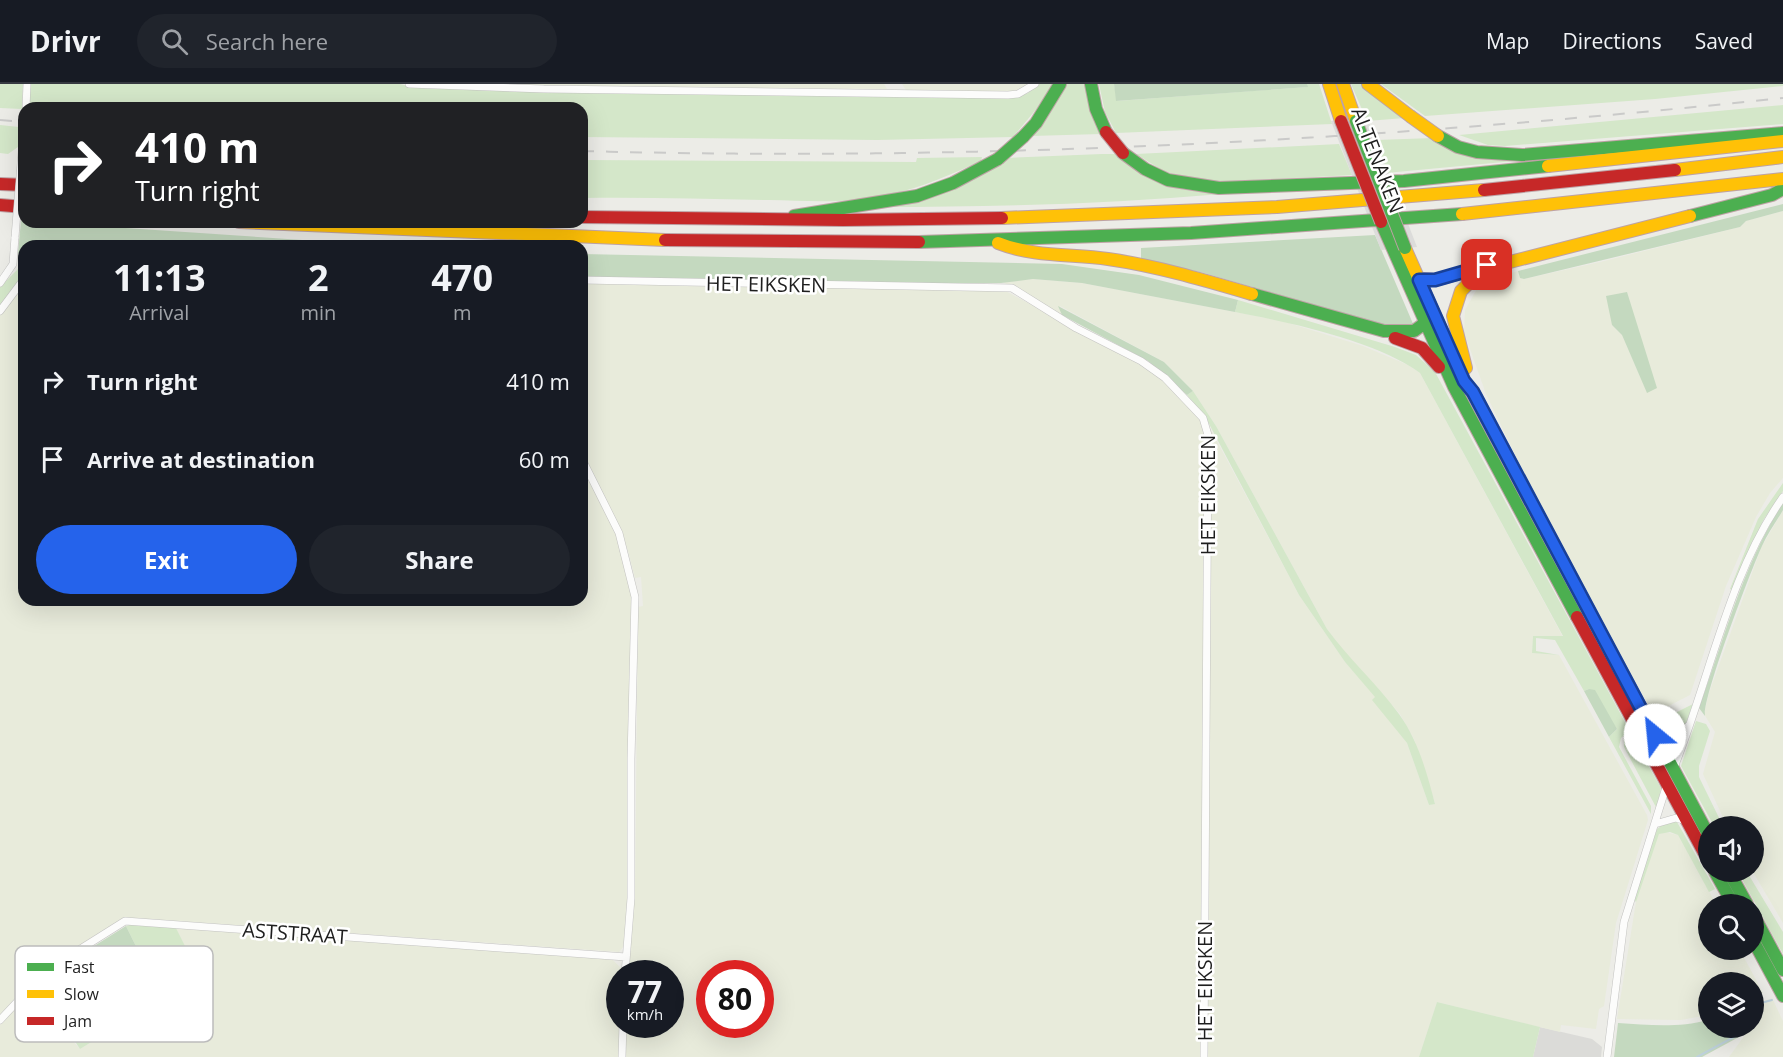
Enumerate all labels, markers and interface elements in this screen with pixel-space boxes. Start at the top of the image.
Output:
search box [137,14,557,68]
text: Drivr [30,22,101,60]
icon: search [158,25,191,58]
text: Search here [206,26,328,56]
text: Map [1486,27,1529,55]
text: Directions [1562,27,1662,55]
text: Saved [1695,27,1753,55]
street label: ALTENAKEN [1345,103,1411,217]
text: 410 m [135,118,259,175]
icon: right [36,126,114,204]
text: Turn right [135,172,260,209]
pin [1461,239,1512,290]
icon: arrive [1470,248,1503,281]
text: 11:13 [113,253,206,302]
text: 2 [308,253,329,302]
text: 470 [431,253,493,302]
street label: HET EIKSKEN [706,269,826,299]
text: Arrival [129,299,189,326]
text: min [300,299,336,326]
text: m [453,299,471,326]
icon: right [36,365,69,398]
text: Turn right [87,366,198,396]
text: 410 m [506,366,570,396]
street label: HET EIKSKEN [1194,435,1221,555]
icon: arrive [36,443,69,476]
text: Arrive at destination [87,444,315,474]
text: 60 m [519,444,570,474]
button: Exit [36,525,297,594]
button: Share [309,525,570,594]
position arrow [1623,703,1687,767]
map controls [1698,816,1764,1038]
button: sound [1698,816,1764,882]
button: search [1698,894,1764,960]
street label: ASTSTRAAT [242,916,348,950]
street label: HET EIKSKEN [1191,921,1218,1041]
legend [15,946,213,1042]
text: Fast [64,956,95,978]
speed limit sign: 80 [696,960,774,1038]
text: 77 [628,971,662,1012]
button: layers [1698,972,1764,1038]
text: Slow [64,983,99,1005]
text: km/h [627,1004,663,1024]
text: Jam [62,1010,92,1032]

